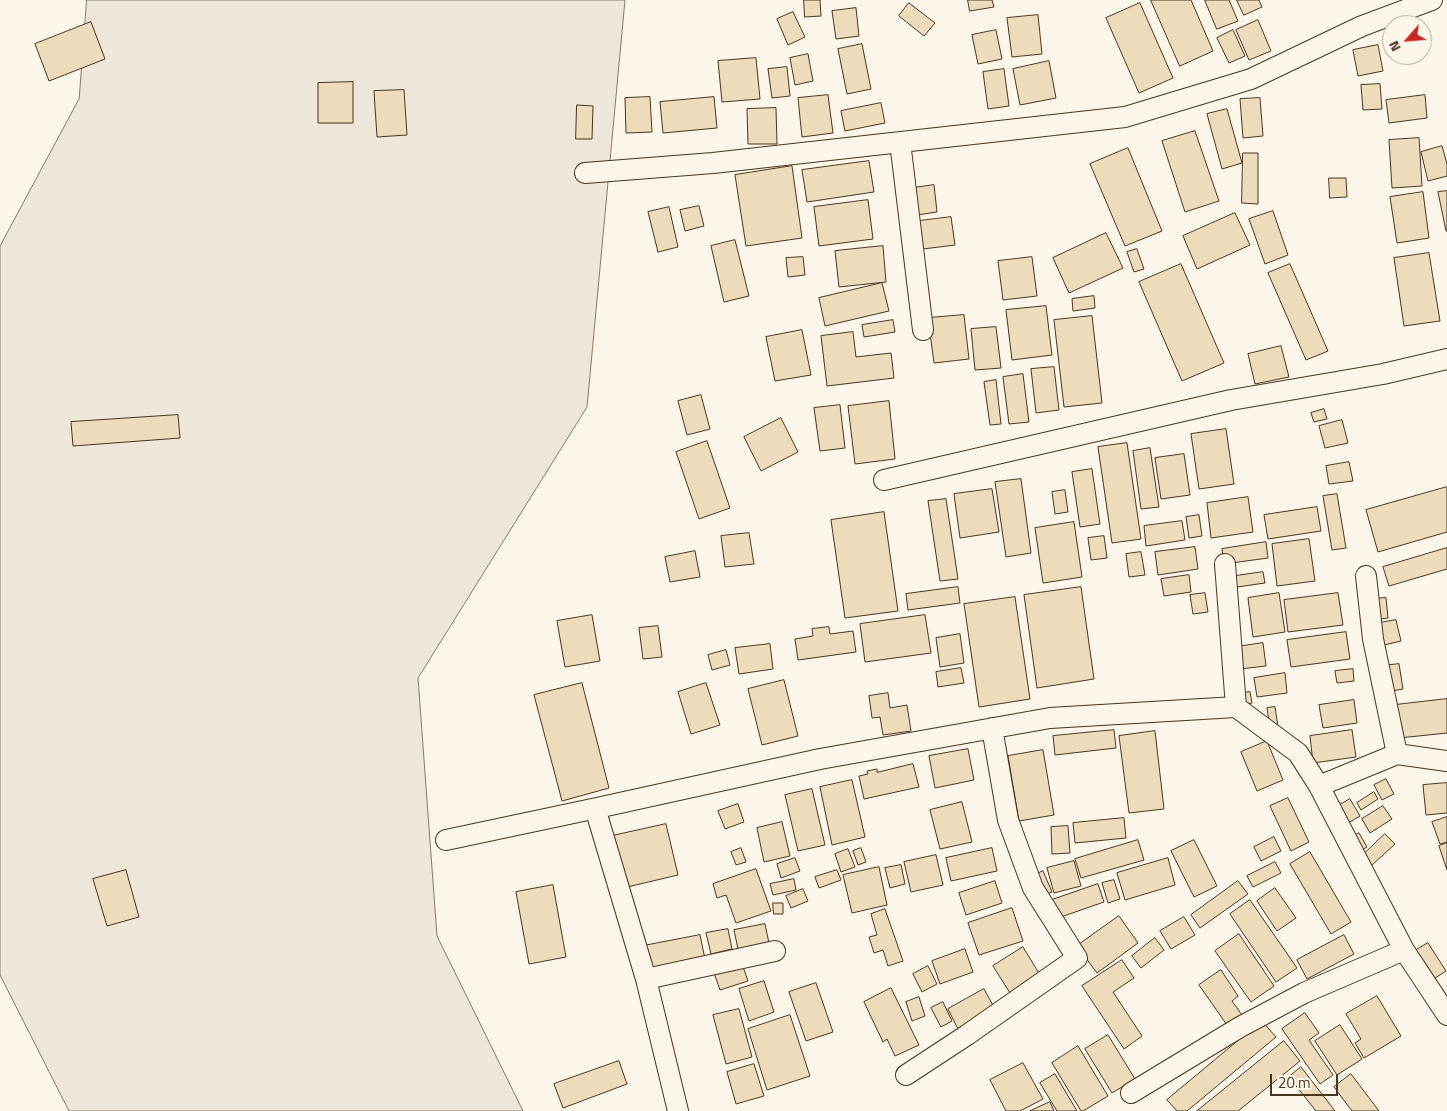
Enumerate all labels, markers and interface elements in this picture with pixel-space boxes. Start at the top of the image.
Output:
north arrow [1382,15,1432,65]
text: N [1383,38,1406,56]
scale bar [1272,1064,1340,1096]
text: 20 m [1278,1071,1311,1094]

